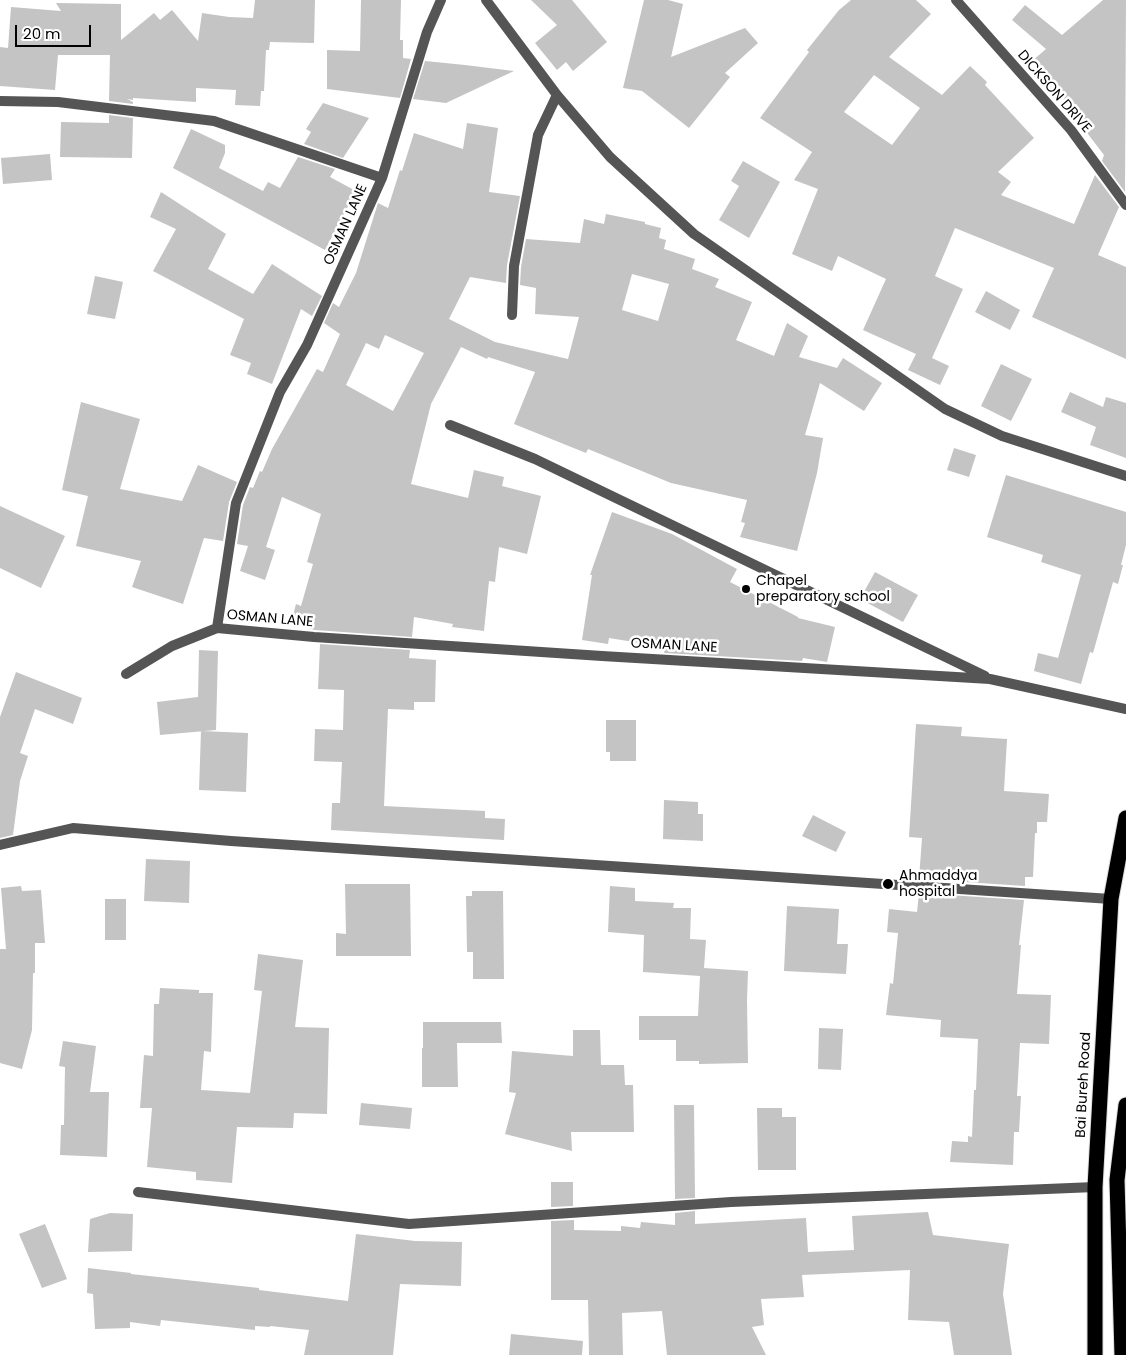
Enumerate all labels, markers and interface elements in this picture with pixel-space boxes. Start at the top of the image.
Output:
scale bar [18,15,94,47]
text: 20 m [23,23,61,44]
street label: DICKSON DRIVE [1014,47,1094,137]
street label: OSMAN LANE [321,182,371,268]
place label: Chapel preparatory school [756,573,890,606]
marker: Chapel preparatory school [740,583,752,595]
street label: OSMAN LANE [226,607,314,631]
street label: OSMAN LANE [630,635,718,657]
place label: Ahmaddya hospital [899,868,978,900]
marker: Ahmaddya hospital [881,877,895,891]
street label: Bai Bureh Road [1073,1032,1095,1138]

